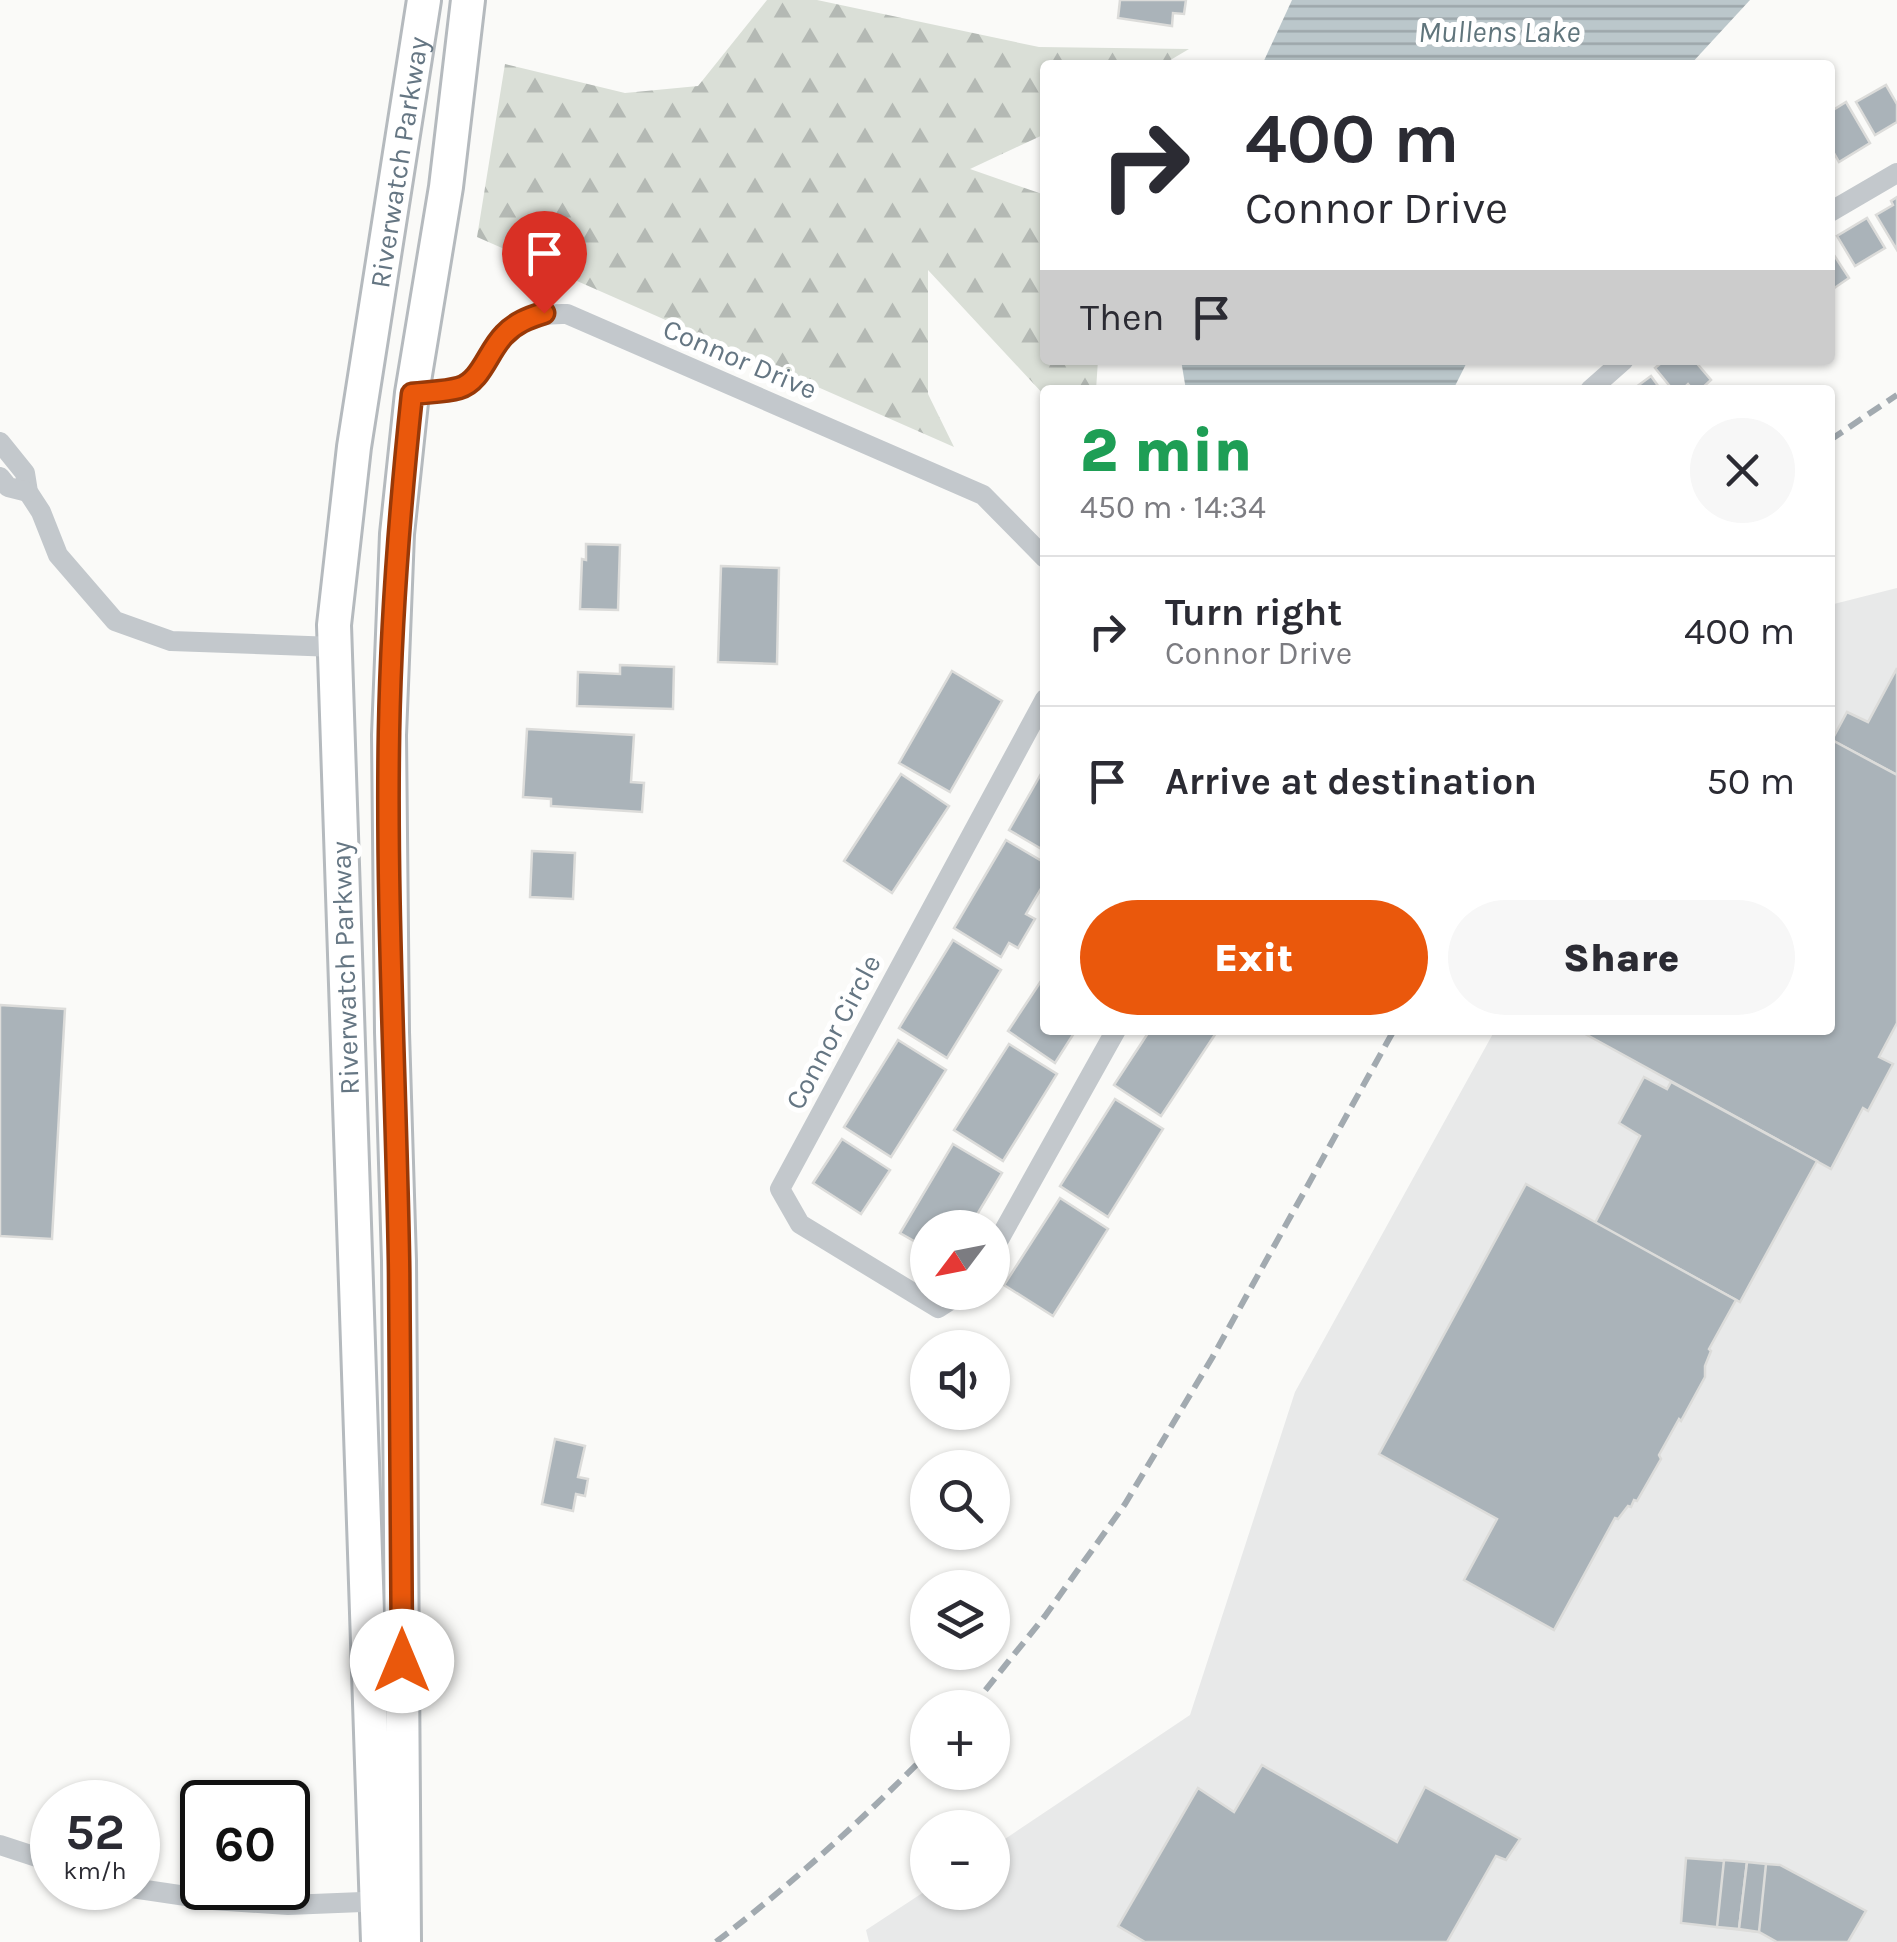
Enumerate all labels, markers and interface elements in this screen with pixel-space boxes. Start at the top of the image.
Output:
water label: Mullens Lake [1418,14,1580,50]
street label: Riverwatch Parkway [363,34,435,290]
text: 400 m [1245,98,1459,180]
icon: right [1080,100,1210,230]
text: Connor Drive [1245,182,1508,234]
pin [502,211,587,314]
icon: arrive [517,226,572,281]
icon: arrive [1184,290,1239,345]
text: Then [1080,295,1164,340]
street label: Connor Drive [658,312,822,406]
text: 2 min [1080,416,1252,486]
button: close [1690,418,1795,523]
text: 450 m · 14:34 [1080,489,1266,526]
text: Turn right [1165,590,1342,635]
icon: right [1080,604,1135,659]
text: 400 m [1684,609,1795,654]
text: Connor Drive [1165,635,1352,672]
icon: arrive [1080,754,1135,809]
text: Arrive at destination [1165,759,1537,804]
text: 50 m [1706,759,1795,804]
street label: Riverwatch Parkway [324,841,366,1095]
button: Exit [1080,900,1428,1015]
button: Share [1448,900,1795,1015]
street label: Connor Circle [778,949,888,1115]
north arrow [910,1210,1010,1310]
map controls [910,1210,1010,1910]
button: sound [910,1330,1010,1430]
button: search [910,1450,1010,1550]
button: layers [910,1570,1010,1670]
position arrow [350,1609,454,1713]
button: + [910,1690,1010,1790]
speed limit sign: 60 [180,1780,310,1910]
text: 52 [65,1803,125,1862]
button: − [910,1810,1010,1910]
text: km/h [63,1856,127,1885]

